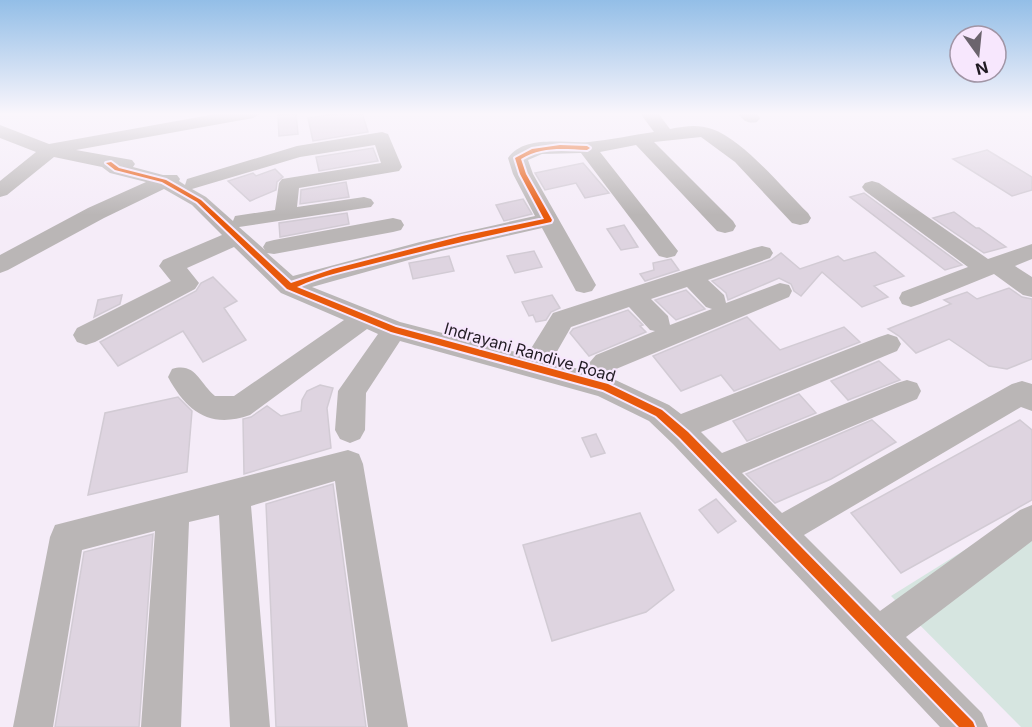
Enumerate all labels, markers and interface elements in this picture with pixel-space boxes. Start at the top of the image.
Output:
north arrow [948,24,1008,84]
text: N [973,57,990,80]
street label: Indrayani Randive Road [442,318,618,386]

